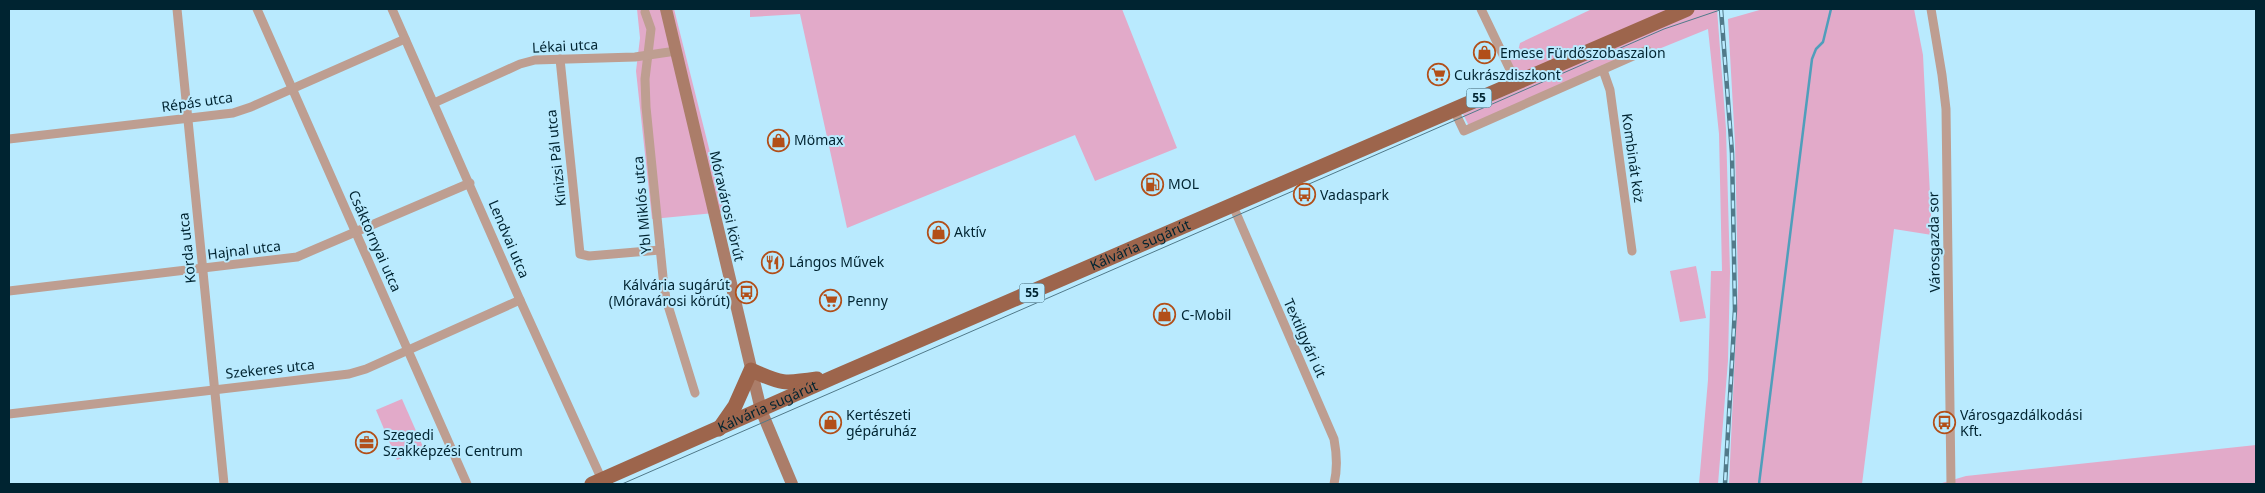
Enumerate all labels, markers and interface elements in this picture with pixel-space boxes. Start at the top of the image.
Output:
street label: Lékai utca [531,34,598,57]
shop icon: Emese Fürdőszobaszalon [1472,41,1496,65]
place label: Emese Fürdőszobaszalon [1500,43,1666,62]
supermarket icon: Cukrászdiszkont [1426,63,1450,87]
place label: Cukrászdiszkont [1454,65,1561,84]
street label: Répás utca [160,87,234,116]
road number: 55 [1466,89,1492,108]
street label: Kinizsi Pál utca [541,109,570,207]
street label: Kombinát köz [1618,112,1649,204]
shop icon: Mömax [766,128,790,152]
place label: Mömax [794,130,844,149]
street label: Móravárosi körút [706,149,749,263]
street label: Ybl Miklós utca [628,155,655,255]
fuel station icon: MOL [1140,172,1164,196]
place label: MOL [1168,174,1199,193]
bus stop icon: Vadaspark [1292,183,1316,207]
place label: Vadaspark [1320,185,1389,204]
street label: Csáktornyai utca [345,187,406,295]
street label: Városgazda sor [1923,191,1944,293]
street label: Lendvai utca [485,197,534,281]
street label: Korda utca [173,212,200,284]
street label: Kálvária sugárút [1087,214,1193,274]
shop icon: Aktív [926,220,950,244]
place label: Aktív [954,222,987,241]
street label: Hajnal utca [206,236,282,263]
restaurant icon: Lángos Művek [761,250,785,274]
place label: Lángos Művek [789,252,885,271]
place label: Kálvária sugárút (Móravárosi körút) [609,275,730,310]
bus stop icon: Kálvária sugárút (Móravárosi körút) [734,281,758,305]
road number: 55 [1020,284,1044,302]
supermarket icon: Penny [819,289,843,313]
place label: Penny [847,291,889,310]
street label: Textilgyári út [1280,295,1331,380]
shop icon: C-Mobil [1153,303,1177,327]
place label: C-Mobil [1181,305,1231,324]
street label: Szekeres utca [224,354,315,383]
street label: Kálvária sugárút [714,375,820,436]
place label: Kertészeti gépáruház [846,405,917,440]
place label: Városgazdálkodási Kft. [1960,405,2083,440]
shop icon: Kertészeti gépáruház [818,411,842,435]
bus stop icon: Városgazdálkodási Kft. [1932,411,1956,435]
place label: Szegedi Szakképzési Centrum [383,425,523,460]
office icon: Szegedi Szakképzési Centrum [355,431,379,455]

